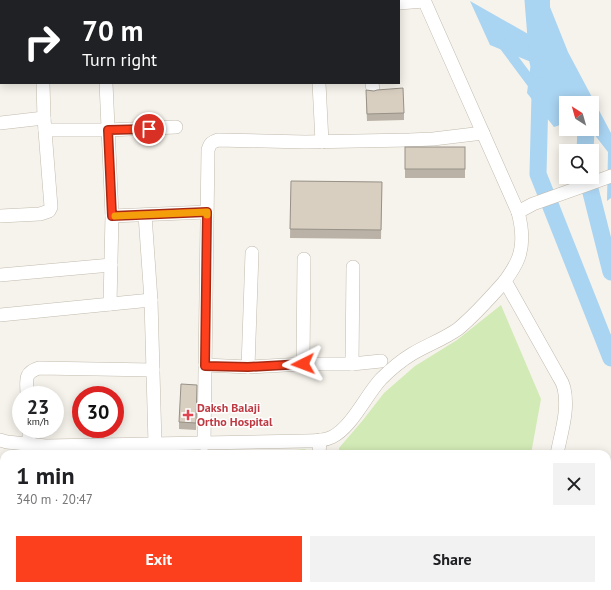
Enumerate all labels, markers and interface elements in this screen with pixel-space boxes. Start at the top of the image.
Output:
text: 70 m [82,12,143,49]
icon: right [16,16,68,68]
text: Turn right [82,48,157,71]
north arrow [559,96,599,136]
map controls [559,96,599,184]
pin [132,112,166,146]
icon: arrive [138,118,160,140]
button: search [559,144,599,184]
position arrow [282,343,324,385]
speed limit sign: 30 [72,386,124,438]
text: 23 [27,394,49,420]
place label: Daksh Balaji Ortho Hospital [197,400,273,429]
marker: Daksh Balaji Ortho Hospital [182,409,194,421]
text: km/h [27,415,49,428]
text: 1 min [16,460,75,491]
button: close [553,463,595,505]
text: 340 m · 20:47 [16,491,93,508]
button: Exit [16,536,302,582]
button: Share [310,536,595,582]

